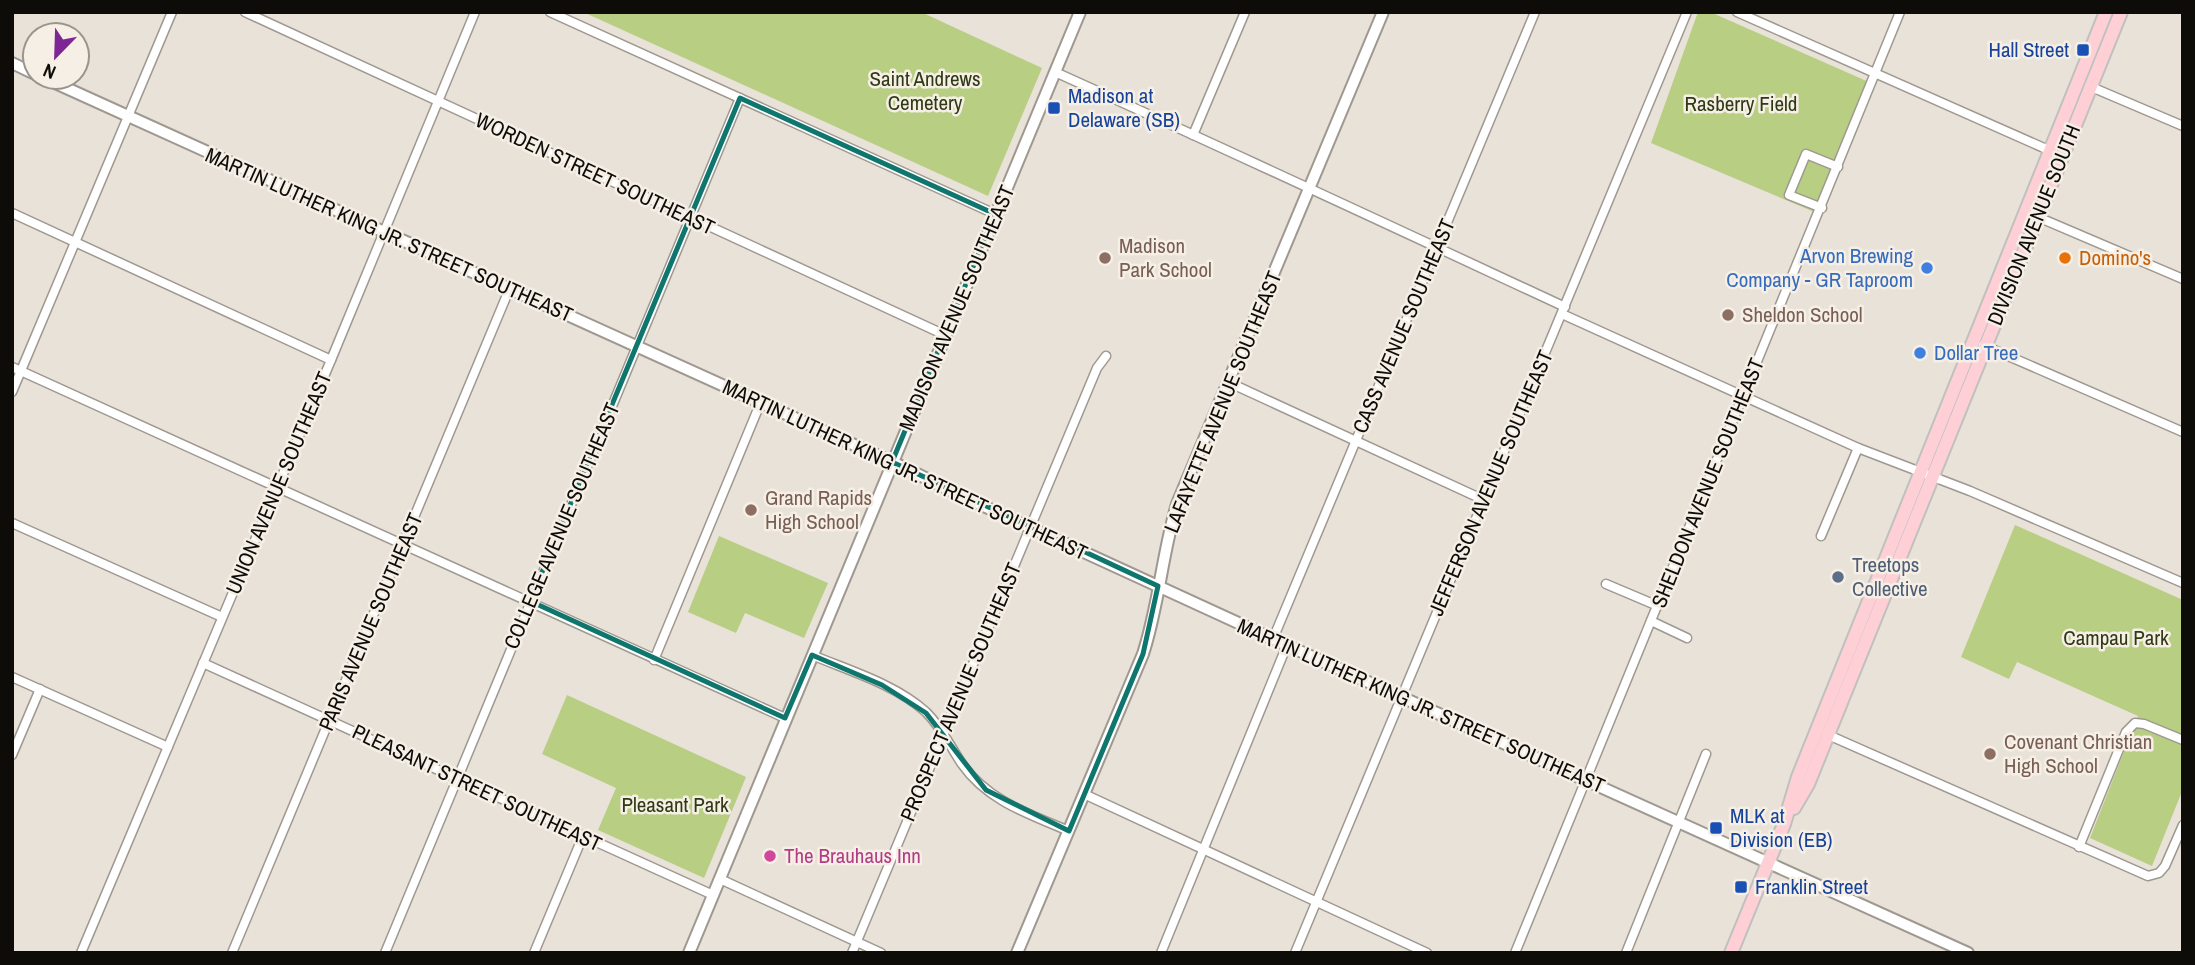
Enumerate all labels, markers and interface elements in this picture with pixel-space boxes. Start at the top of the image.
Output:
north arrow [21,21,91,91]
place label: Hall Street [1989,35,2069,64]
marker: Hall Street [2075,42,2091,58]
text: N [39,57,60,86]
park label: Saint Andrews Cemetery [869,64,981,117]
place label: Madison at Delaware (SB) [1068,81,1180,134]
park label: Rasberry Field [1685,89,1797,118]
marker: Madison at Delaware (SB) [1046,100,1062,116]
street label: WORDEN STREET SOUTHEAST [471,105,720,242]
street label: DIVISION AVENUE SOUTH [1980,120,2087,329]
street label: MARTIN LUTHER KING JR. STREET SOUTHEAST [201,140,578,329]
street label: MADISON AVENUE SOUTHEAST [892,180,1022,435]
street label: CASS AVENUE SOUTHEAST [1345,214,1462,437]
place label: Madison Park School [1119,231,1212,284]
place label: Arvon Brewing Company - GR Taproom [1726,241,1913,294]
place label: Domino's [2079,243,2151,272]
marker: Madison Park School [1097,250,1113,266]
marker: Domino's [2057,250,2073,266]
marker: Arvon Brewing Company - GR Taproom [1919,260,1935,276]
street label: LAFAYETTE AVENUE SOUTHEAST [1157,266,1289,537]
place label: Sheldon School [1742,300,1863,329]
marker: Sheldon School [1720,307,1736,323]
place label: Dollar Tree [1934,338,2018,367]
street label: JEFFERSON AVENUE SOUTHEAST [1421,345,1560,620]
marker: Dollar Tree [1912,345,1928,361]
street label: SHELDON AVENUE SOUTHEAST [1644,353,1771,612]
street label: UNION AVENUE SOUTHEAST [219,367,339,598]
street label: MARTIN LUTHER KING JR. STREET SOUTHEAST [718,372,1093,567]
street label: COLLEGE AVENUE SOUTHEAST [496,398,627,653]
place label: Grand Rapids High School [765,483,872,536]
marker: Grand Rapids High School [743,502,759,518]
street label: PARIS AVENUE SOUTHEAST [312,508,430,735]
place label: Treetops Collective [1852,550,1928,603]
street label: PROSPECT AVENUE SOUTHEAST [893,558,1028,825]
marker: Treetops Collective [1830,569,1846,585]
street label: MARTIN LUTHER KING JR. STREET SOUTHEAST [1233,611,1610,800]
park label: Campau Park [2063,623,2169,652]
street label: PLEASANT STREET SOUTHEAST [348,717,607,858]
place label: Covenant Christian High School [2004,727,2152,780]
marker: Covenant Christian High School [1982,746,1998,762]
park label: Pleasant Park [621,790,729,819]
place label: MLK at Division (EB) [1730,801,1832,854]
marker: MLK at Division (EB) [1708,820,1724,836]
place label: The Brauhaus Inn [784,841,921,870]
marker: The Brauhaus Inn [762,848,778,864]
place label: Franklin Street [1755,872,1868,901]
marker: Franklin Street [1733,879,1749,895]

